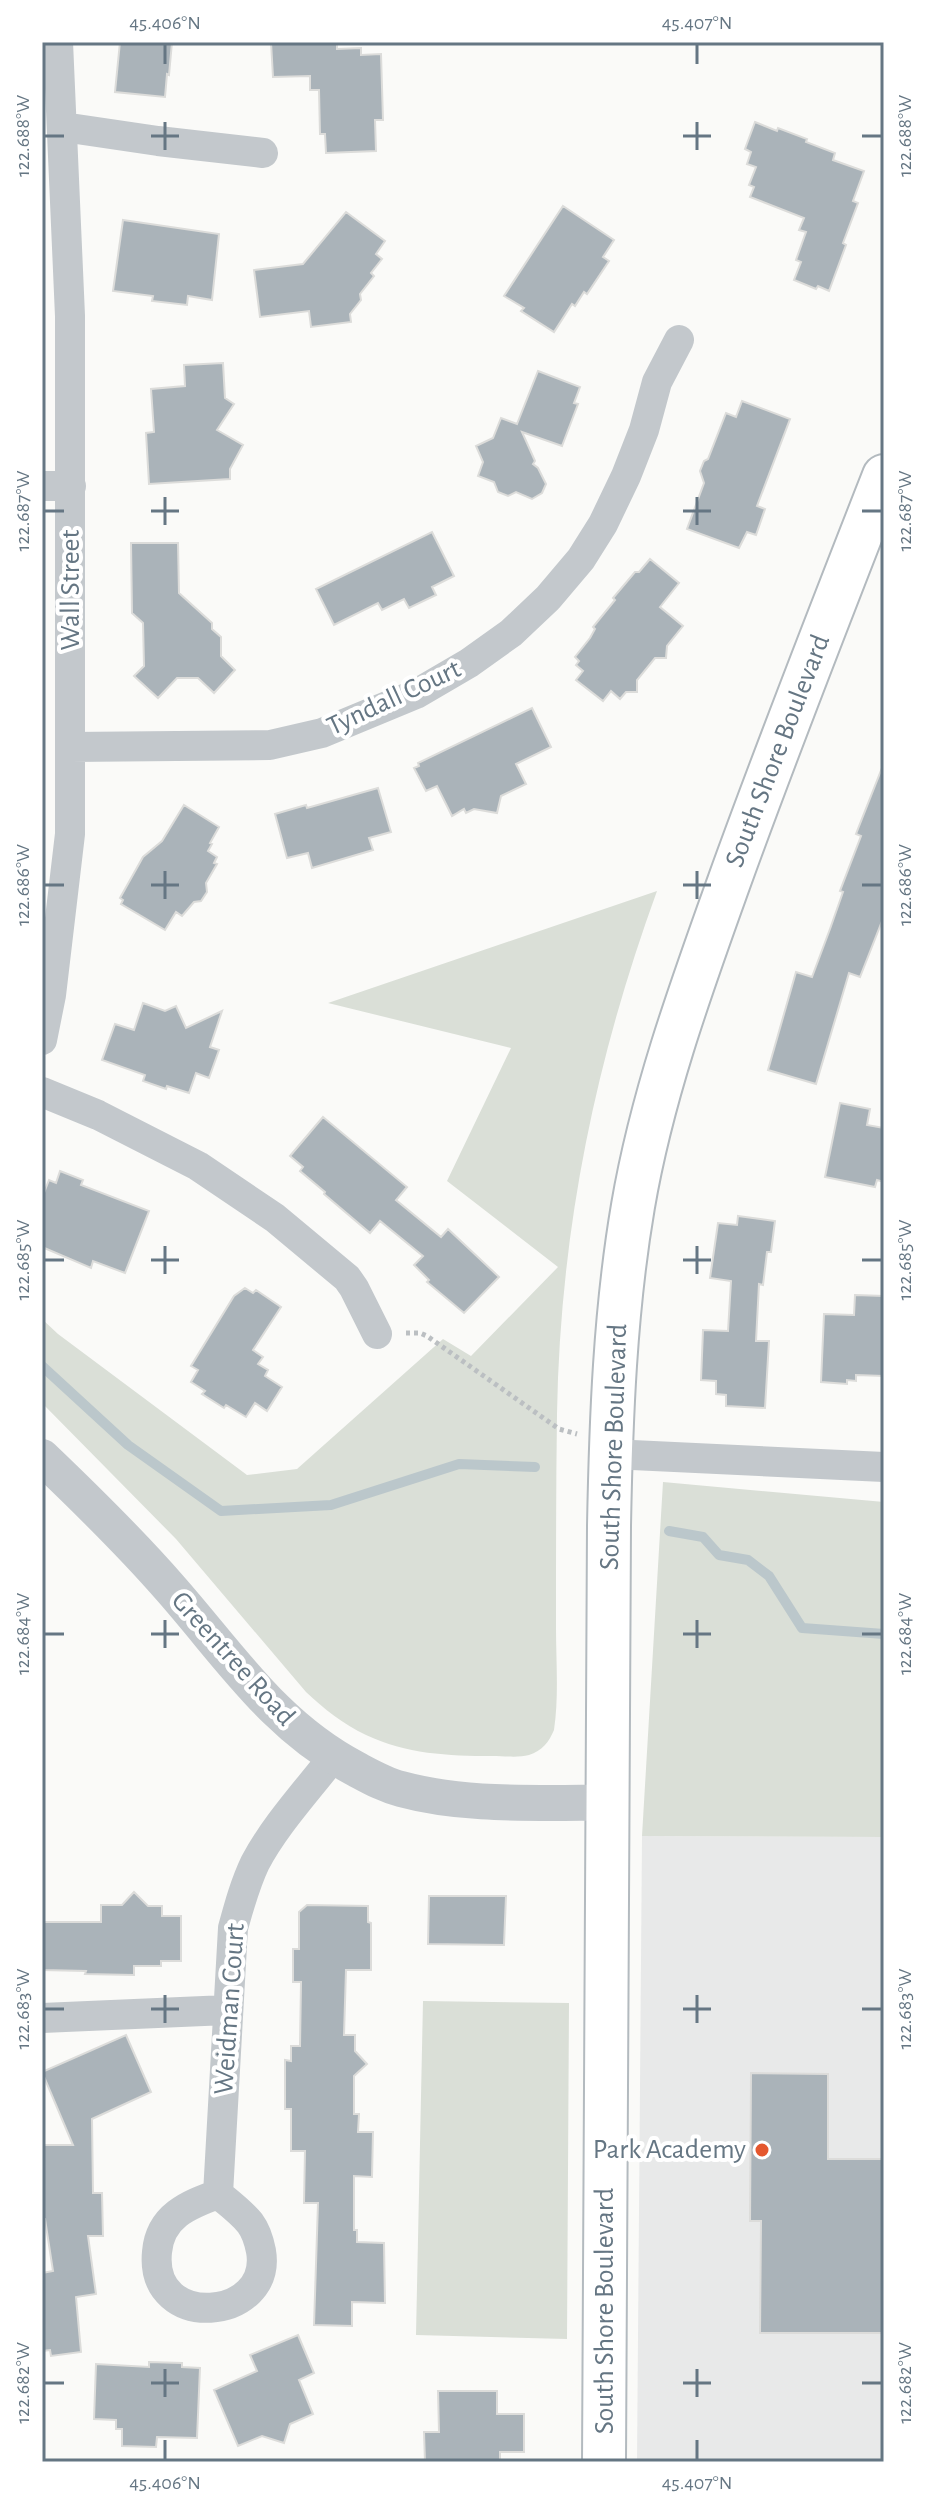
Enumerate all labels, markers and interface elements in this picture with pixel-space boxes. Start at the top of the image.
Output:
text: 45.406°N [129,13,201,33]
text: 45.407°N [662,13,732,33]
text: 122.688°W [13,95,33,177]
text: 122.688°W [895,95,915,177]
text: 122.687°W [13,470,33,551]
text: 122.687°W [895,470,915,551]
street label: Wall Street [57,530,85,650]
street label: South Shore Boulevard [721,631,835,871]
street label: Tyndall Court [323,655,465,741]
text: 122.686°W [13,844,33,926]
text: 122.686°W [895,844,915,926]
text: 122.685°W [13,1219,33,1300]
text: 122.685°W [895,1219,915,1300]
street label: South Shore Boulevard [596,1323,632,1571]
street label: Greentree Road [166,1587,300,1731]
text: 122.684°W [13,1593,33,1675]
text: 122.684°W [895,1593,915,1675]
street label: Weidman Court [210,1922,250,2096]
text: 122.683°W [13,1968,33,2049]
text: 122.683°W [895,1968,915,2049]
place label: Park Academy [593,2136,746,2164]
marker: Park Academy [753,2141,771,2159]
street label: South Shore Boulevard [591,2188,619,2434]
text: 122.682°W [13,2342,33,2424]
text: 122.682°W [895,2342,915,2424]
text: 45.406°N [129,2473,201,2493]
text: 45.407°N [662,2473,732,2493]

